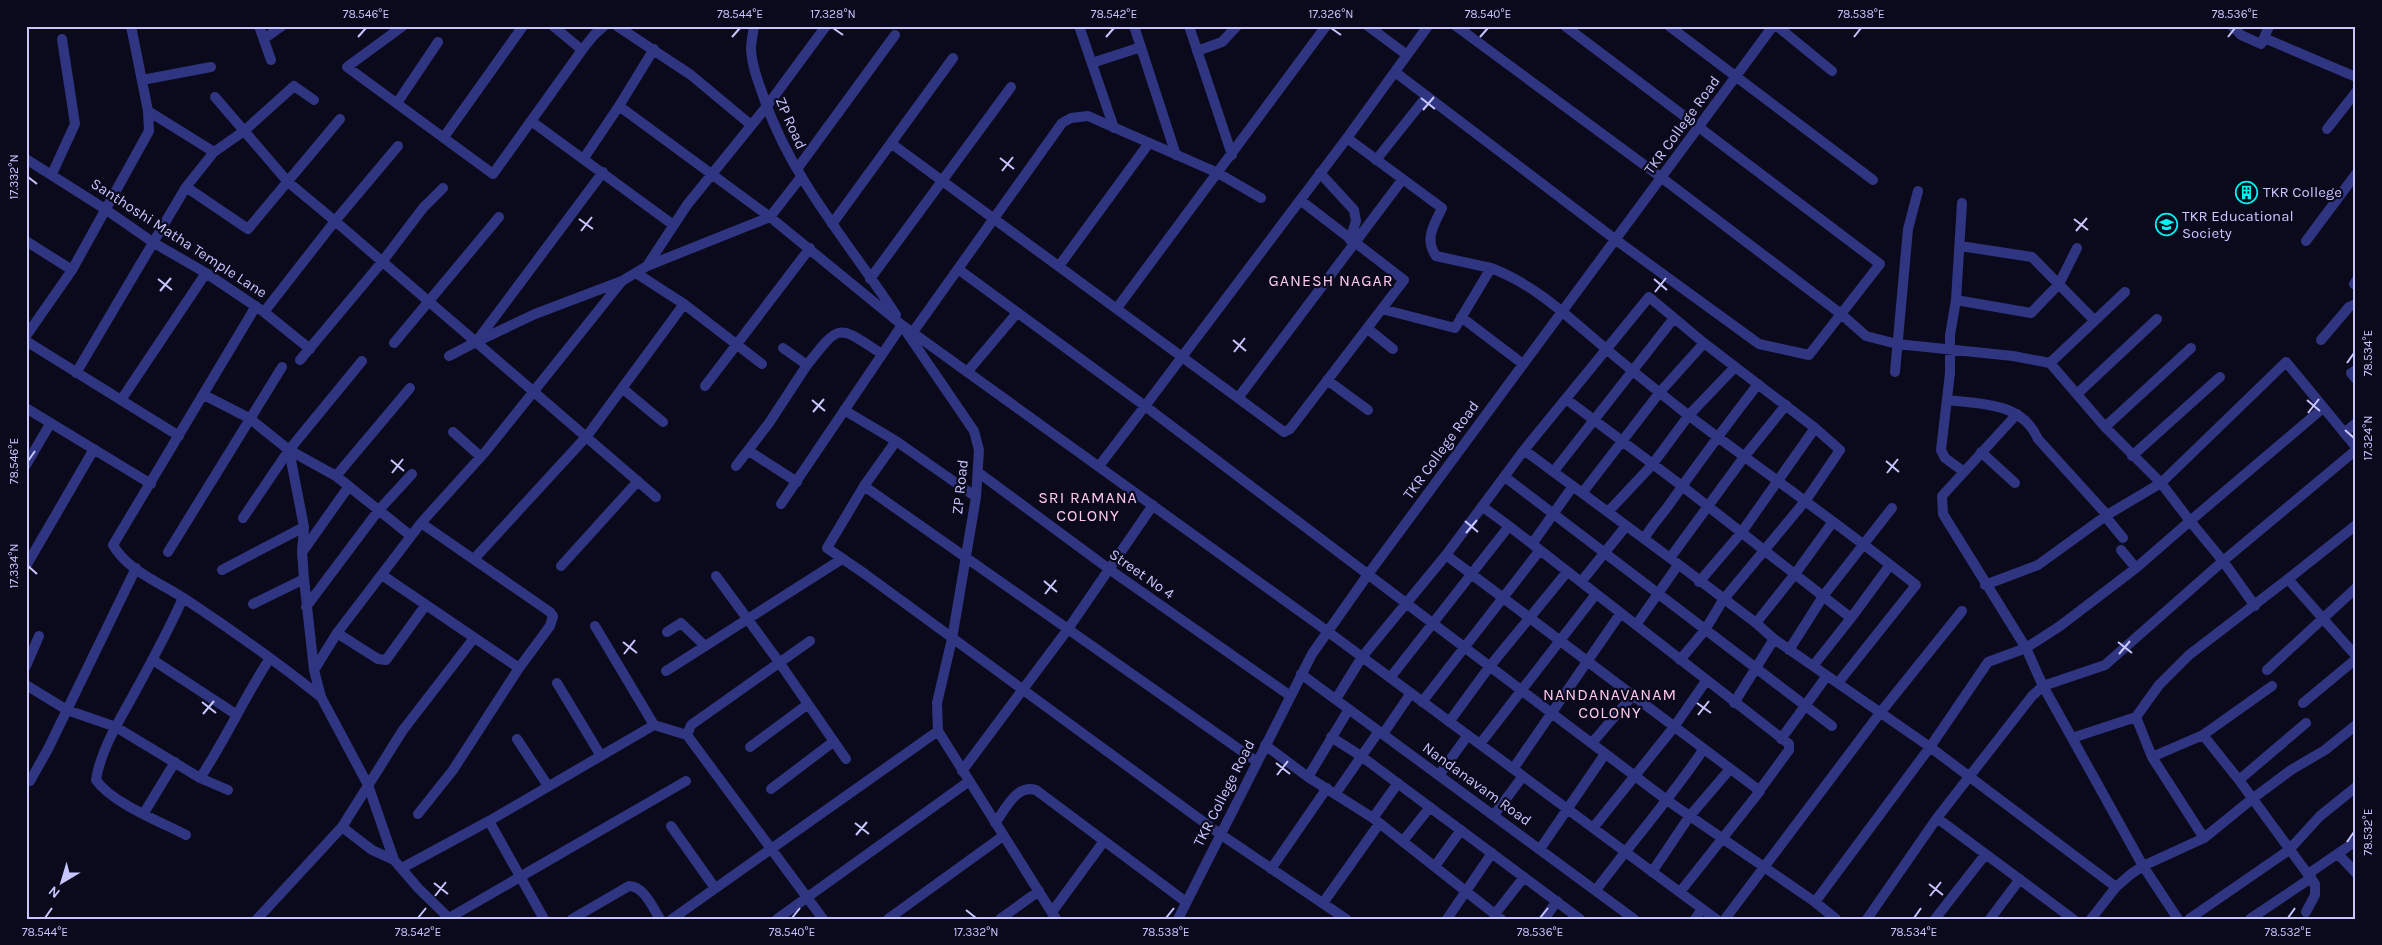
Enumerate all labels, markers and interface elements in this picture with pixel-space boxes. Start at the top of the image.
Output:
text: 78.546°E [343,7,389,21]
text: 78.544°E [717,7,763,21]
text: 17.328°N [810,7,856,21]
text: 78.542°E [1091,7,1137,21]
text: 17.326°N [1309,7,1353,21]
text: 78.540°E [1465,7,1511,21]
text: 78.538°E [1837,7,1885,21]
text: 78.536°E [2212,7,2258,21]
street label: TKR College Road [1640,72,1724,178]
street label: ZP Road [772,94,810,152]
text: 17.332°N [7,154,21,200]
street label: Santhoshi Matha Temple Lane [88,174,270,302]
building icon: TKR College [2235,180,2259,204]
place label: TKR College [2263,183,2342,201]
place label: TKR Educational Society [2182,207,2294,242]
school or university icon: TKR Educational Society [2154,213,2178,237]
district label: GANESH NAGAR [1268,271,1394,290]
text: 78.534°E [2361,330,2375,376]
street label: TKR College Road [1399,397,1483,503]
text: 17.324°N [2361,416,2375,460]
text: 78.546°E [7,438,21,484]
street label: ZP Road [948,459,972,515]
district label: SRI RAMANA COLONY [1038,488,1138,525]
text: 17.334°N [7,544,21,588]
street label: Street No 4 [1106,545,1178,603]
district label: NANDANAVANAM COLONY [1543,685,1677,722]
street label: TKR College Road [1189,737,1259,849]
street label: Nandanavam Road [1419,739,1535,829]
text: 78.532°E [2361,809,2375,855]
north arrow [38,858,88,908]
text: N [45,882,63,902]
text: 78.544°E [22,925,68,939]
text: 78.542°E [395,925,441,939]
text: 78.540°E [769,925,815,939]
text: 17.332°N [953,925,999,939]
text: 78.538°E [1142,925,1190,939]
text: 78.536°E [1517,925,1563,939]
text: 78.534°E [1891,925,1937,939]
text: 78.532°E [2265,925,2311,939]

